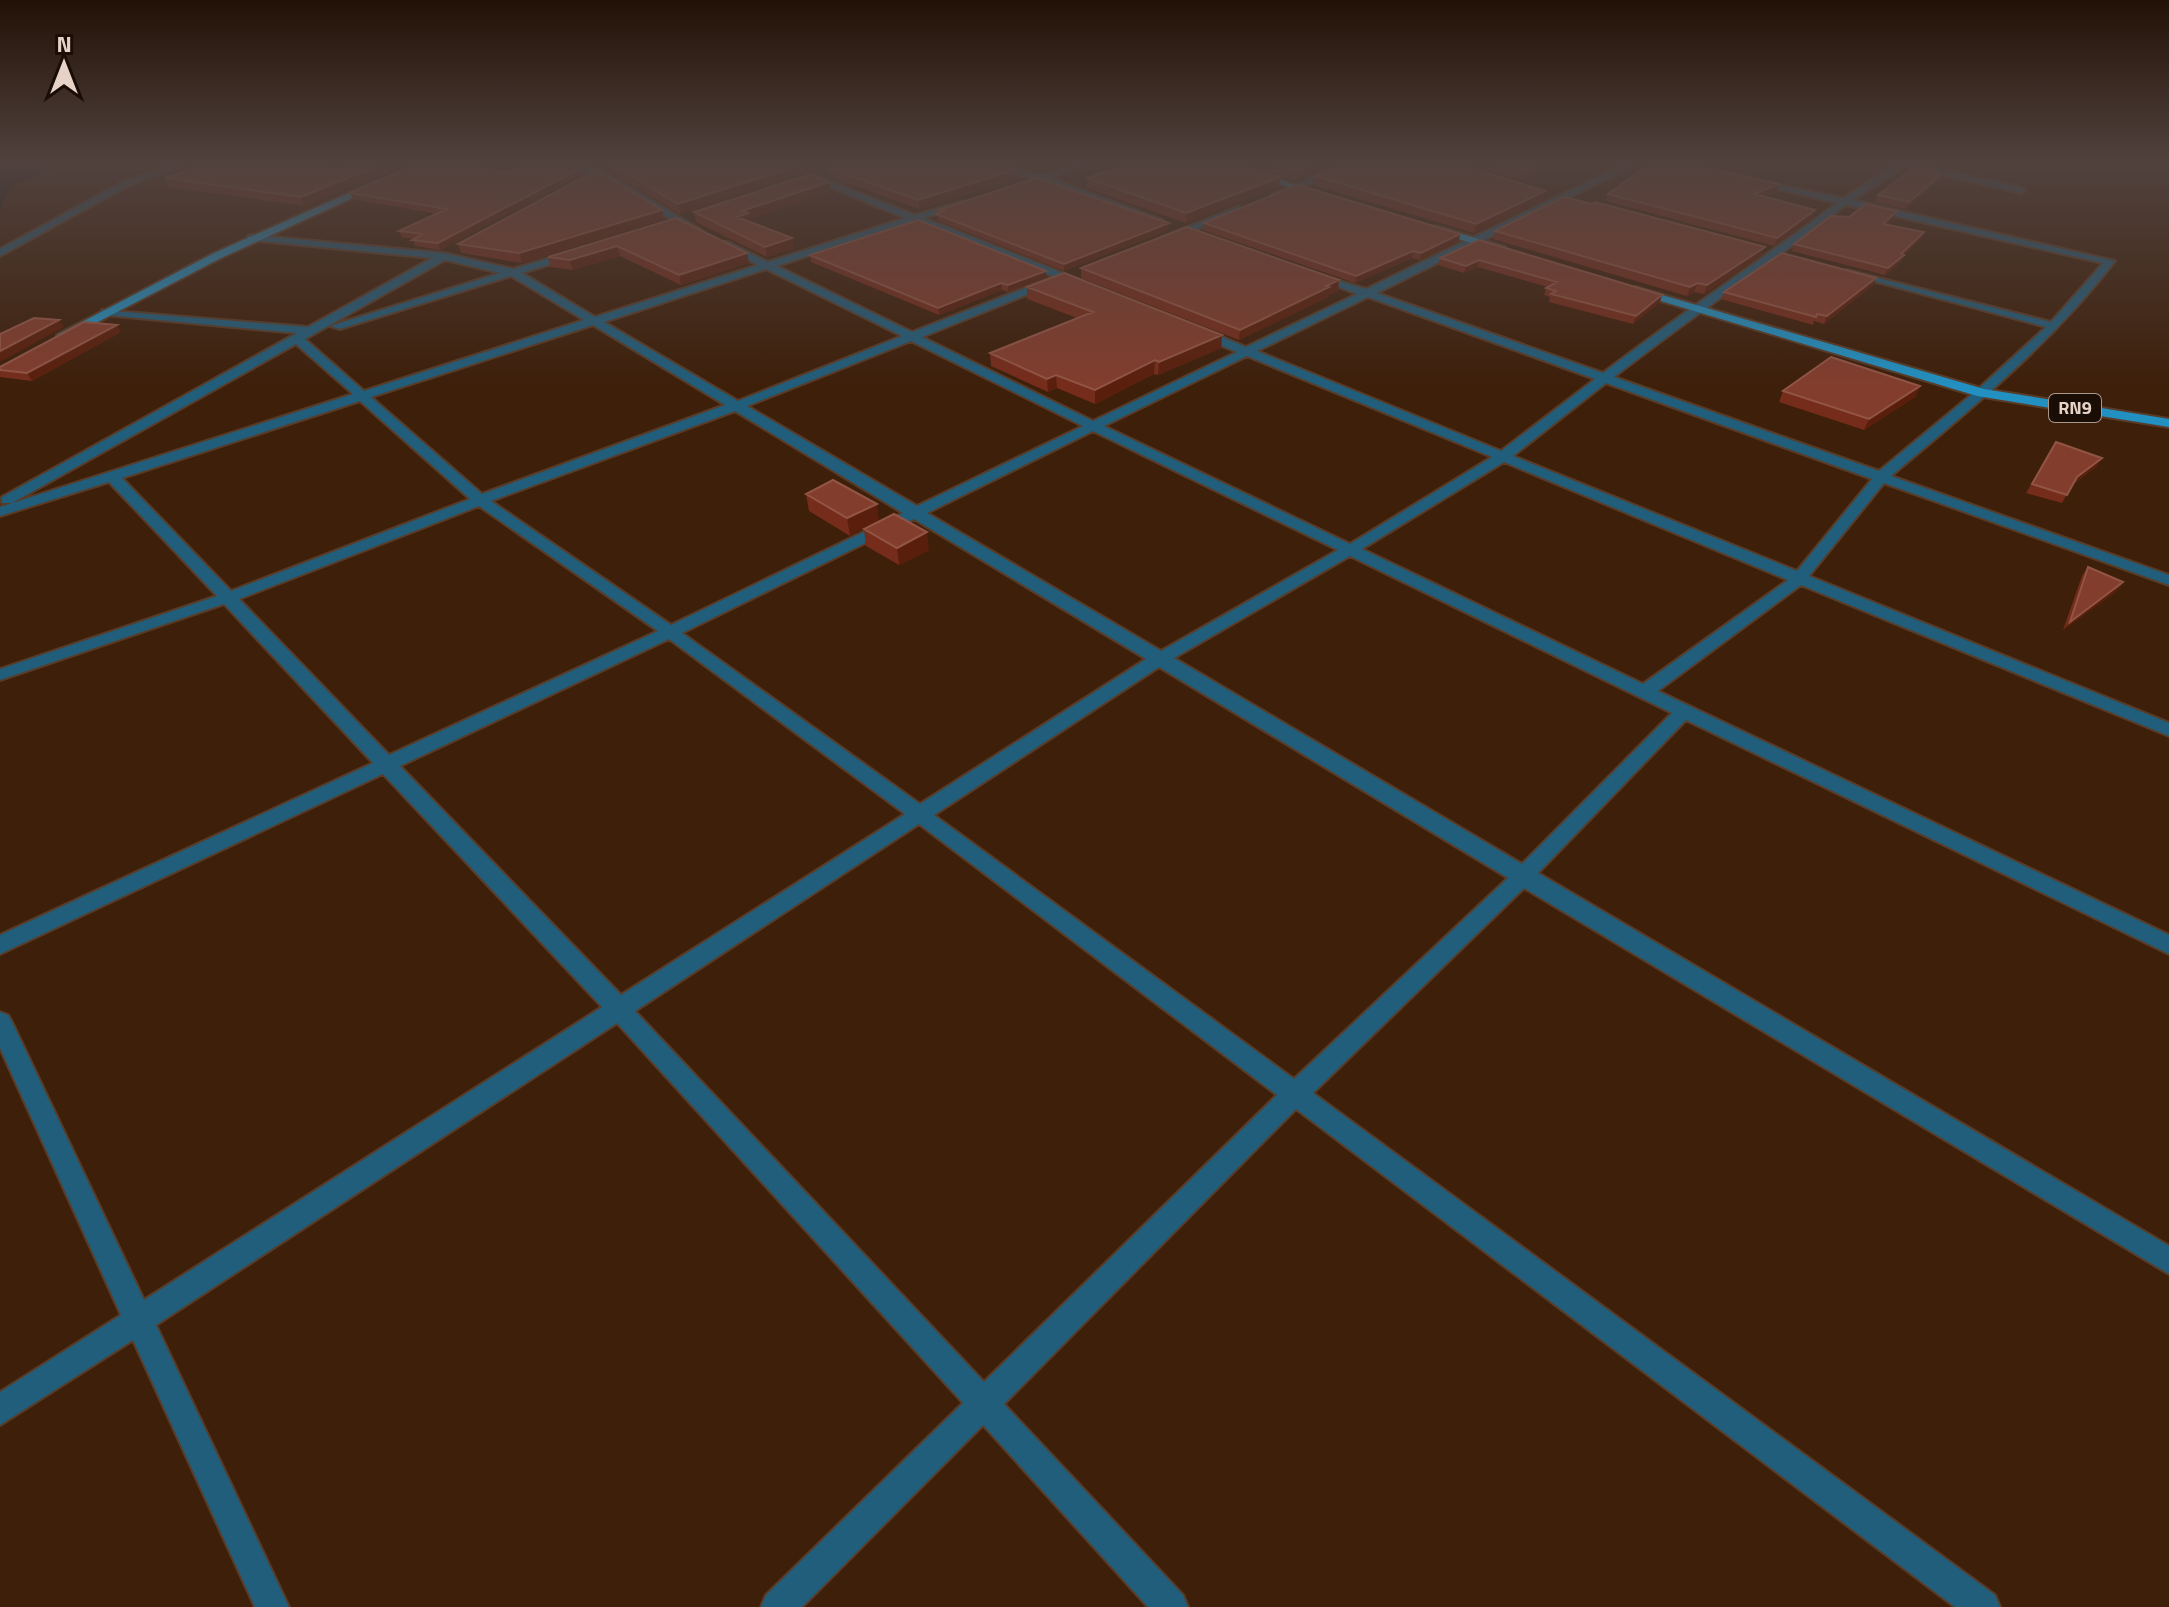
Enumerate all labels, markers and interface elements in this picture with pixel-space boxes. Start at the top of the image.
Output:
north arrow [24,24,104,104]
text: N [56,27,72,61]
road number: RN9 [2049,394,2101,422]

